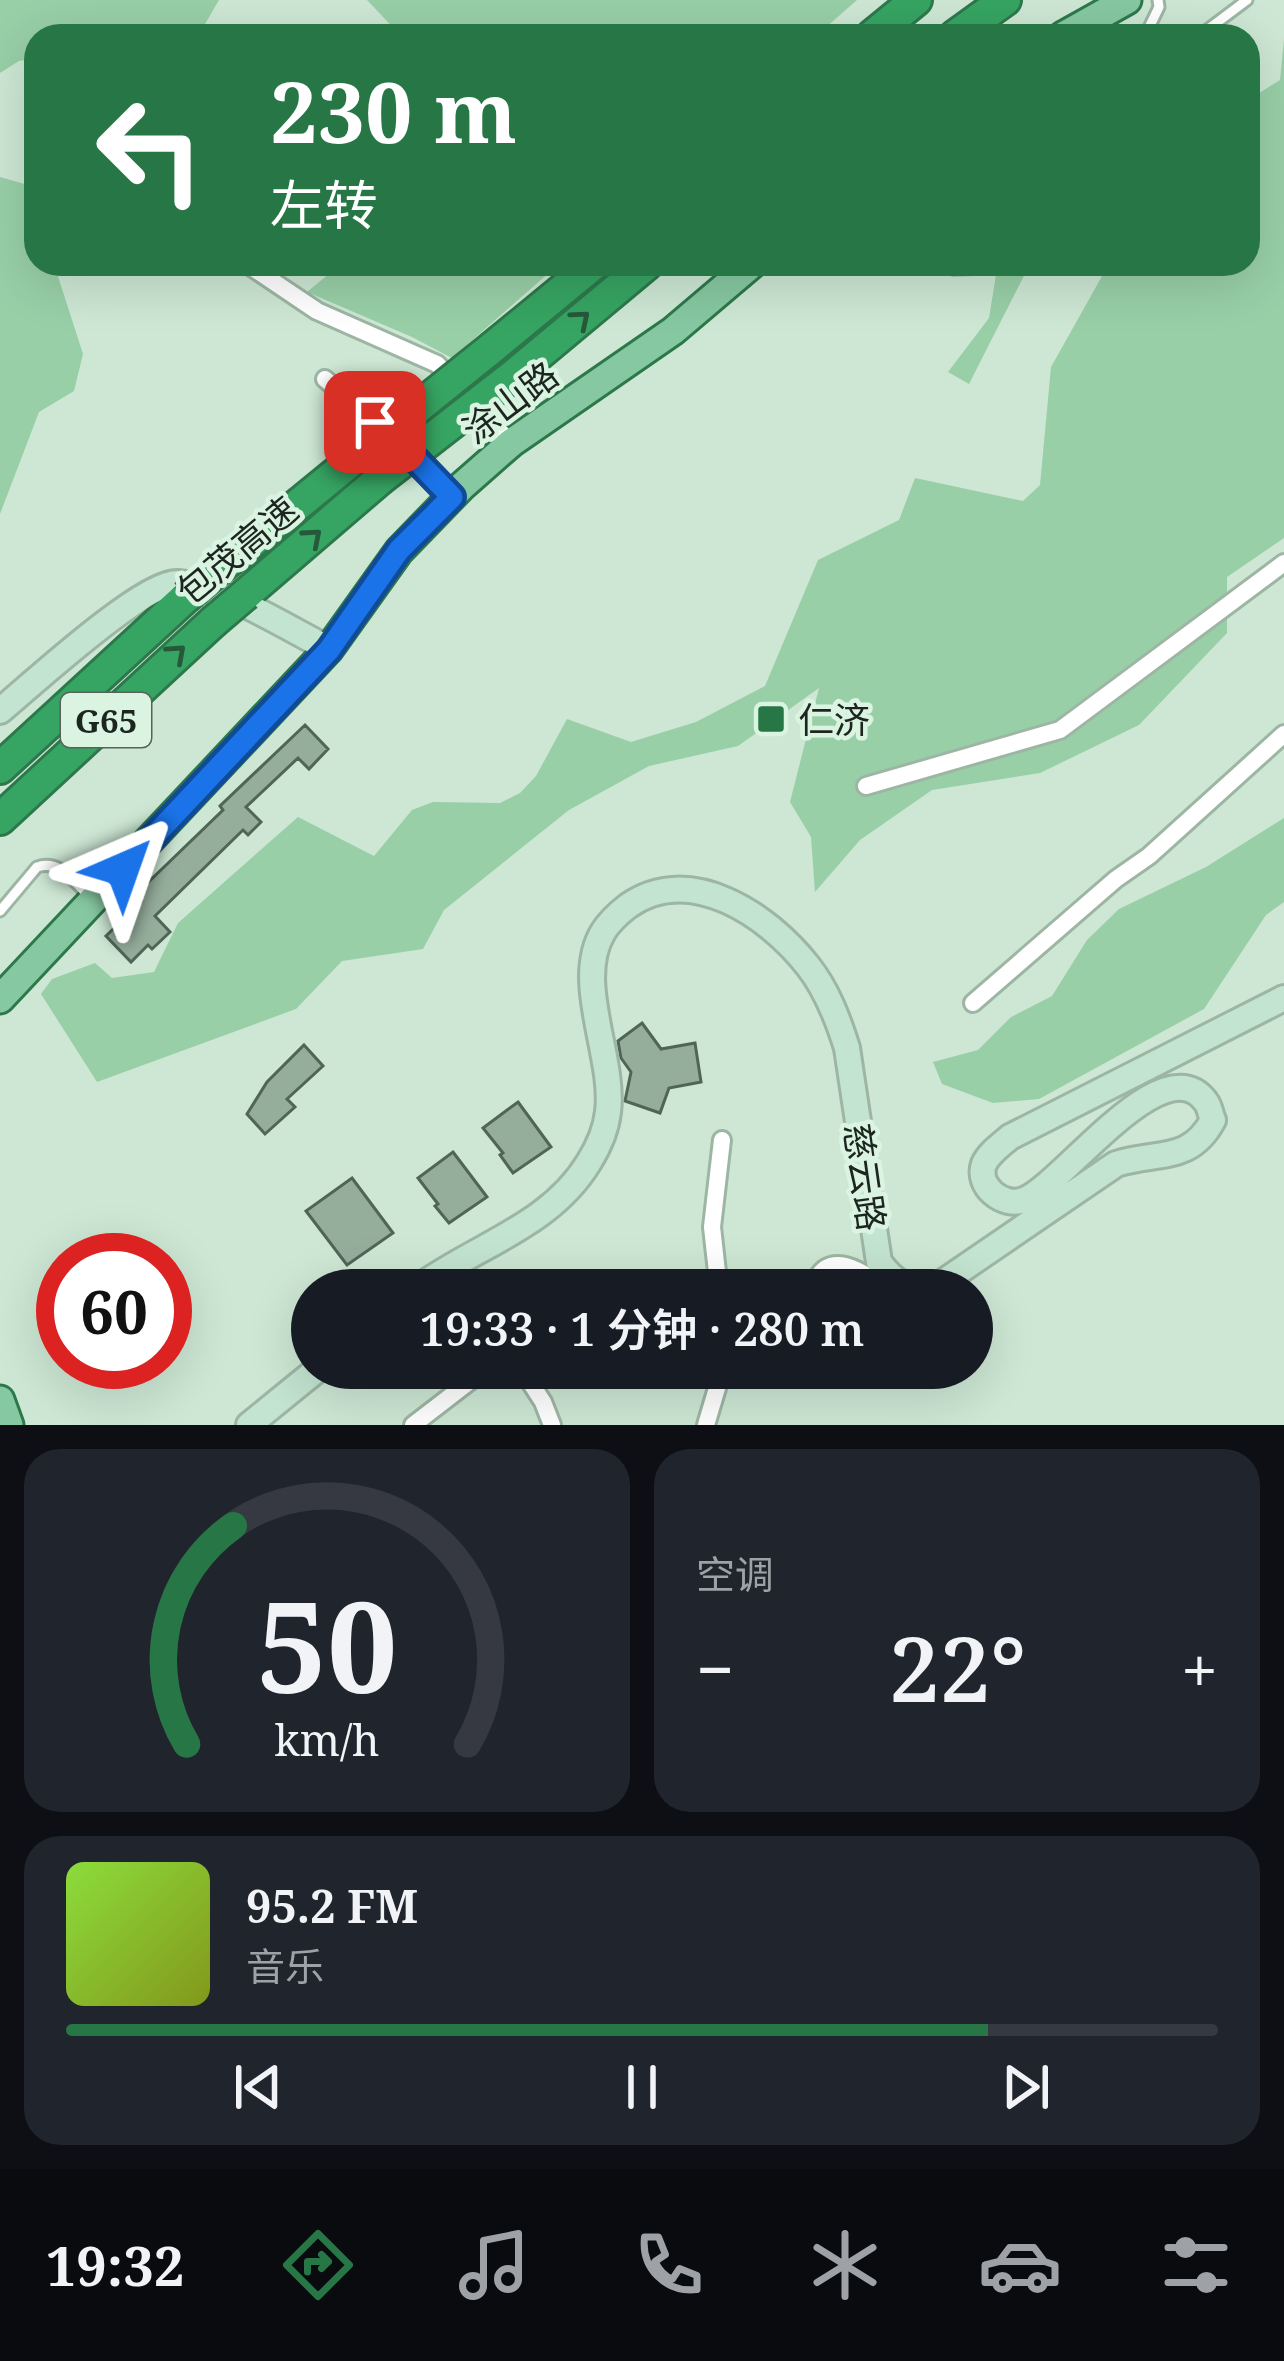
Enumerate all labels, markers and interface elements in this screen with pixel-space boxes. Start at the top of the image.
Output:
text: 230 m [270,53,517,168]
icon: left [72,72,228,228]
text: 左转 [270,167,378,241]
one-way arrow [567,311,589,333]
street label: 涂山路 [452,350,568,454]
pin [324,371,426,473]
icon: arrive [342,389,408,455]
street label: 包茂高速 [166,485,308,615]
one-way arrow [299,529,321,551]
one-way arrow [164,646,185,667]
road number: G65 [61,693,151,747]
place label: 仁济 [798,695,870,744]
marker: 仁济 [755,703,787,735]
position arrow [60,806,186,932]
street label: 慈云路 [833,1120,897,1234]
speed limit sign: 60 [36,1233,192,1389]
text: 19:33 · 1 分钟 · 280 m [420,1298,864,1359]
text: 空调 [696,1547,774,1600]
text: 50 [256,1560,398,1730]
text: 22° [889,1606,1026,1728]
text: − [696,1623,734,1713]
text: + [1181,1623,1218,1713]
text: km/h [274,1709,380,1768]
text: 95.2 FM [246,1875,418,1936]
text: 音乐 [246,1939,324,1992]
icon: previous [225,2054,291,2120]
icon: pause [609,2054,675,2120]
icon: next [993,2054,1059,2120]
icon: directions [276,2223,360,2307]
icon: music [452,2223,536,2307]
icon: phone [627,2223,711,2307]
icon: climate [803,2223,887,2307]
icon: car [978,2223,1062,2307]
icon: filters [1154,2223,1238,2307]
text: 19:32 [46,2228,184,2302]

